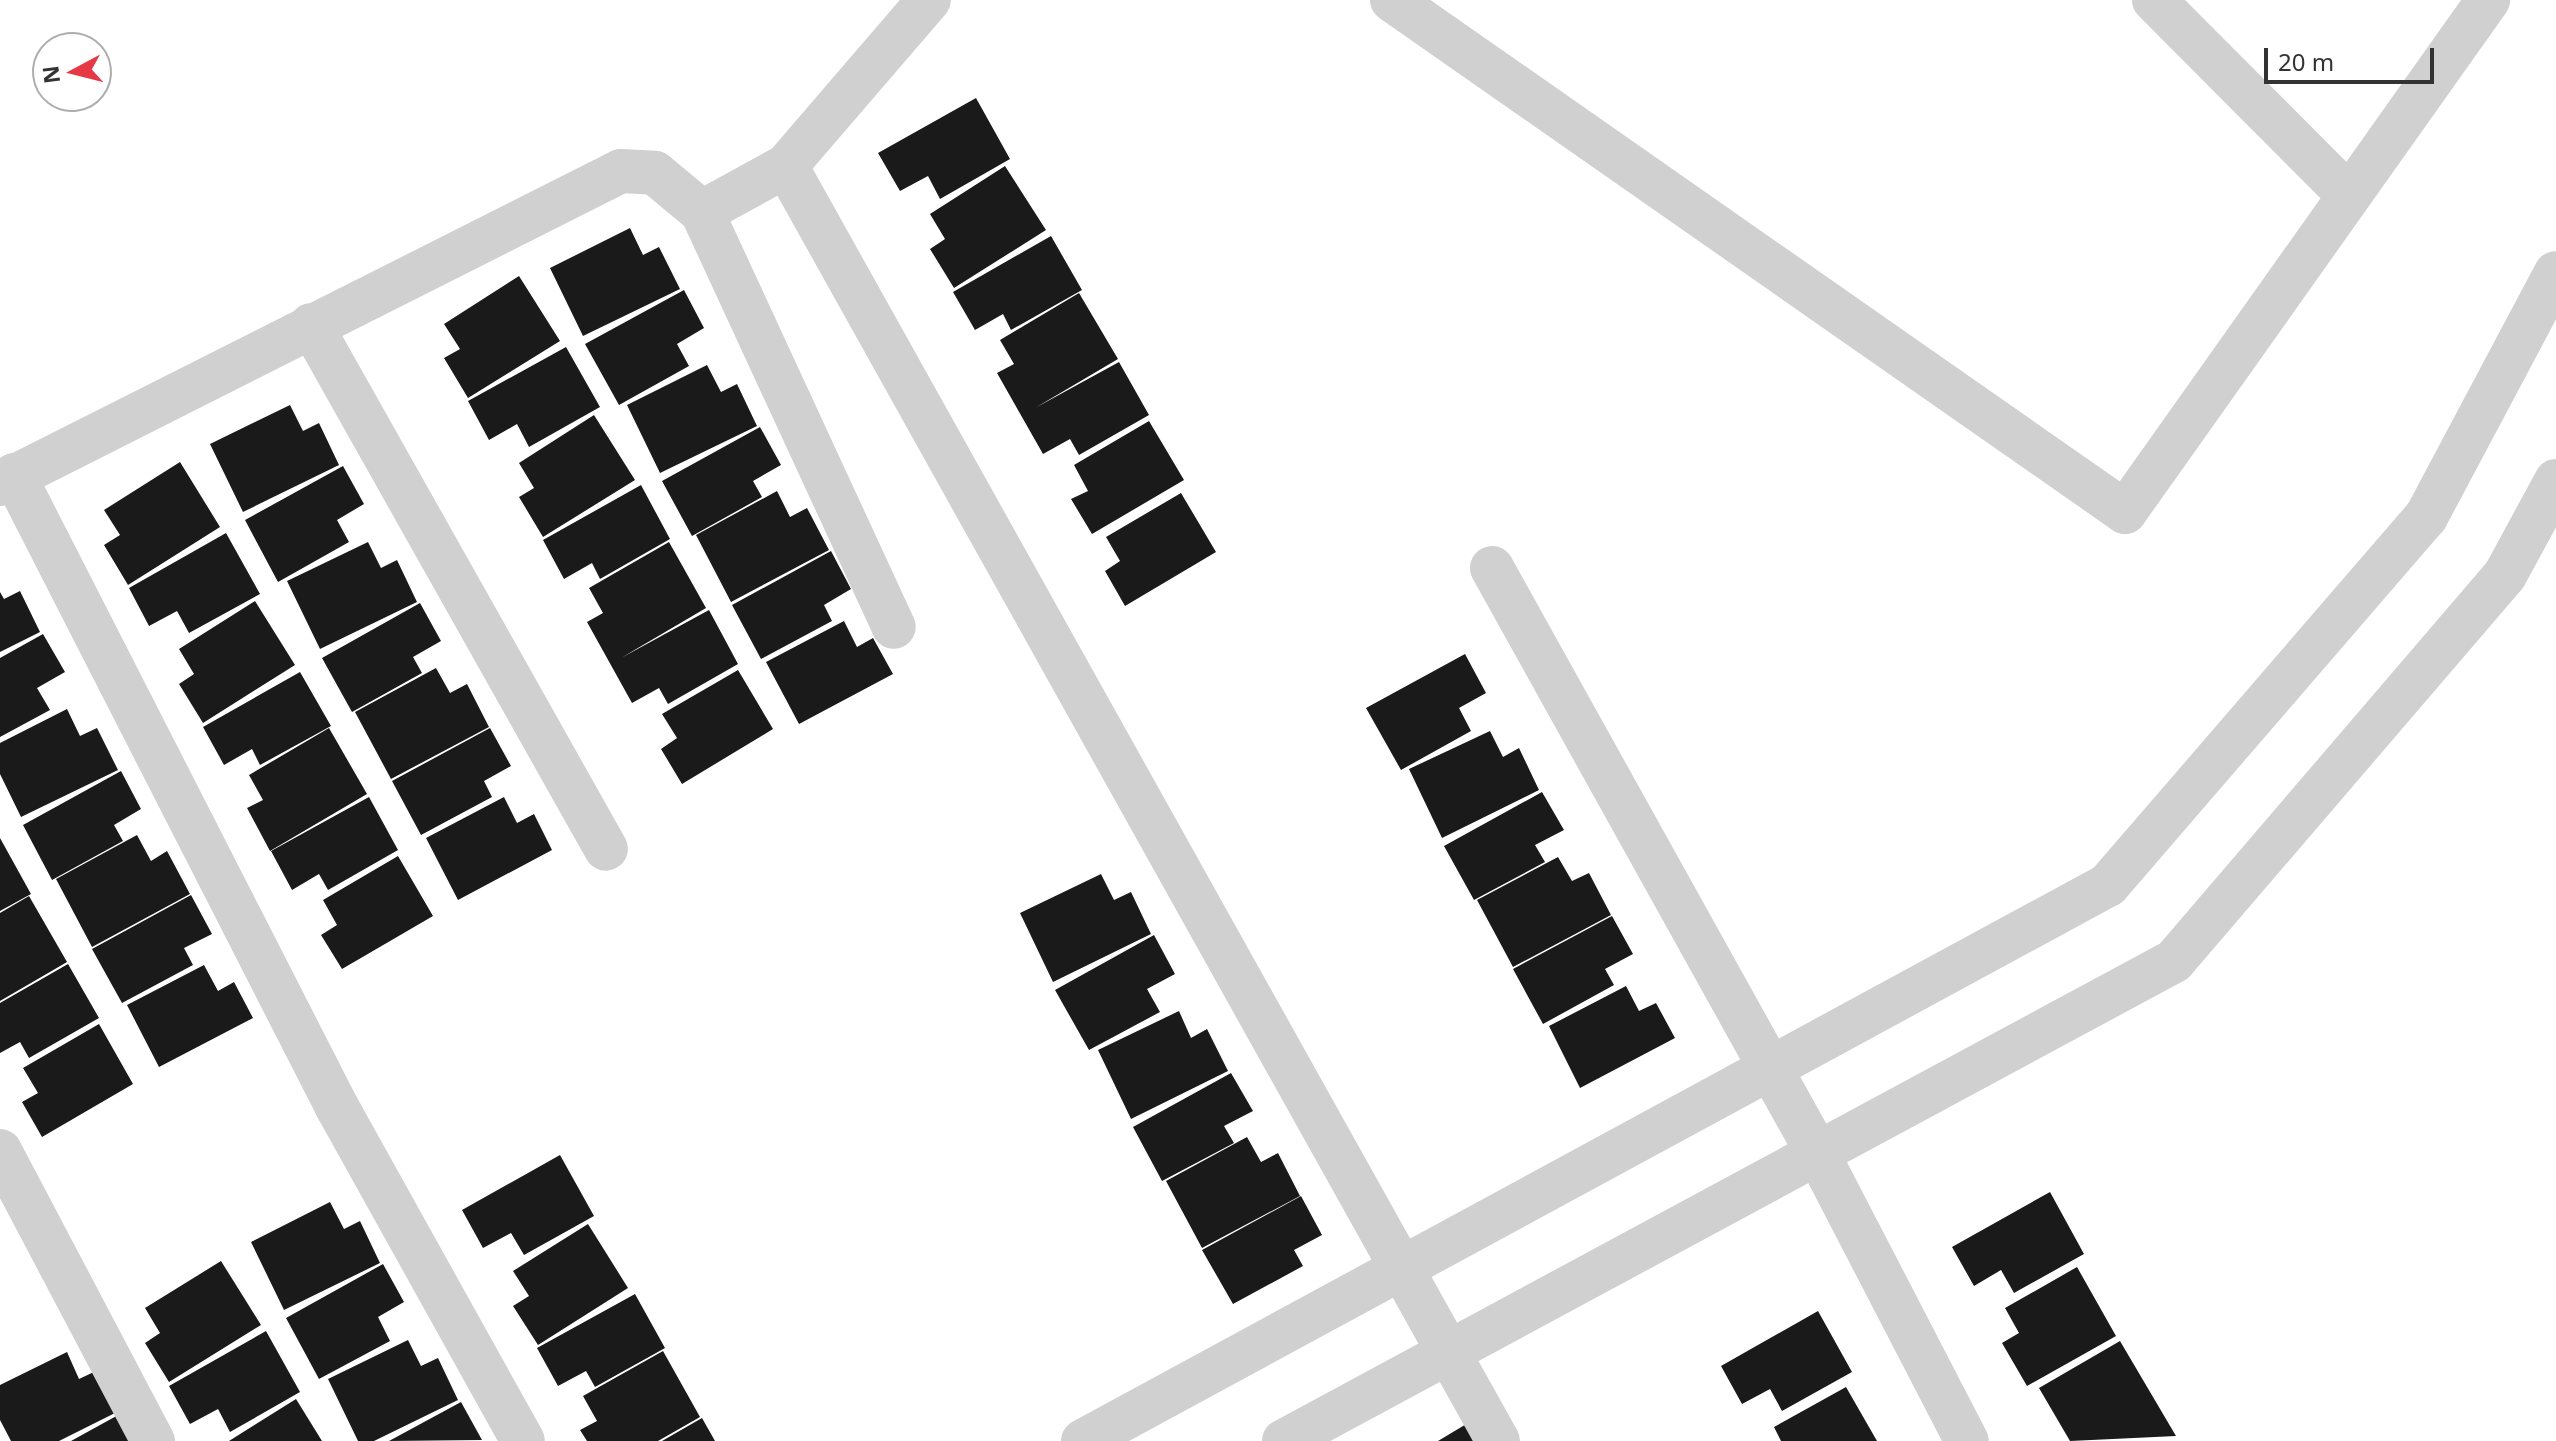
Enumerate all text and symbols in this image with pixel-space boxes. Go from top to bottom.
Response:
north arrow [32,32,112,112]
scale bar [2268,32,2438,82]
text: 20 m [2278,45,2334,78]
text: N [34,64,66,85]

